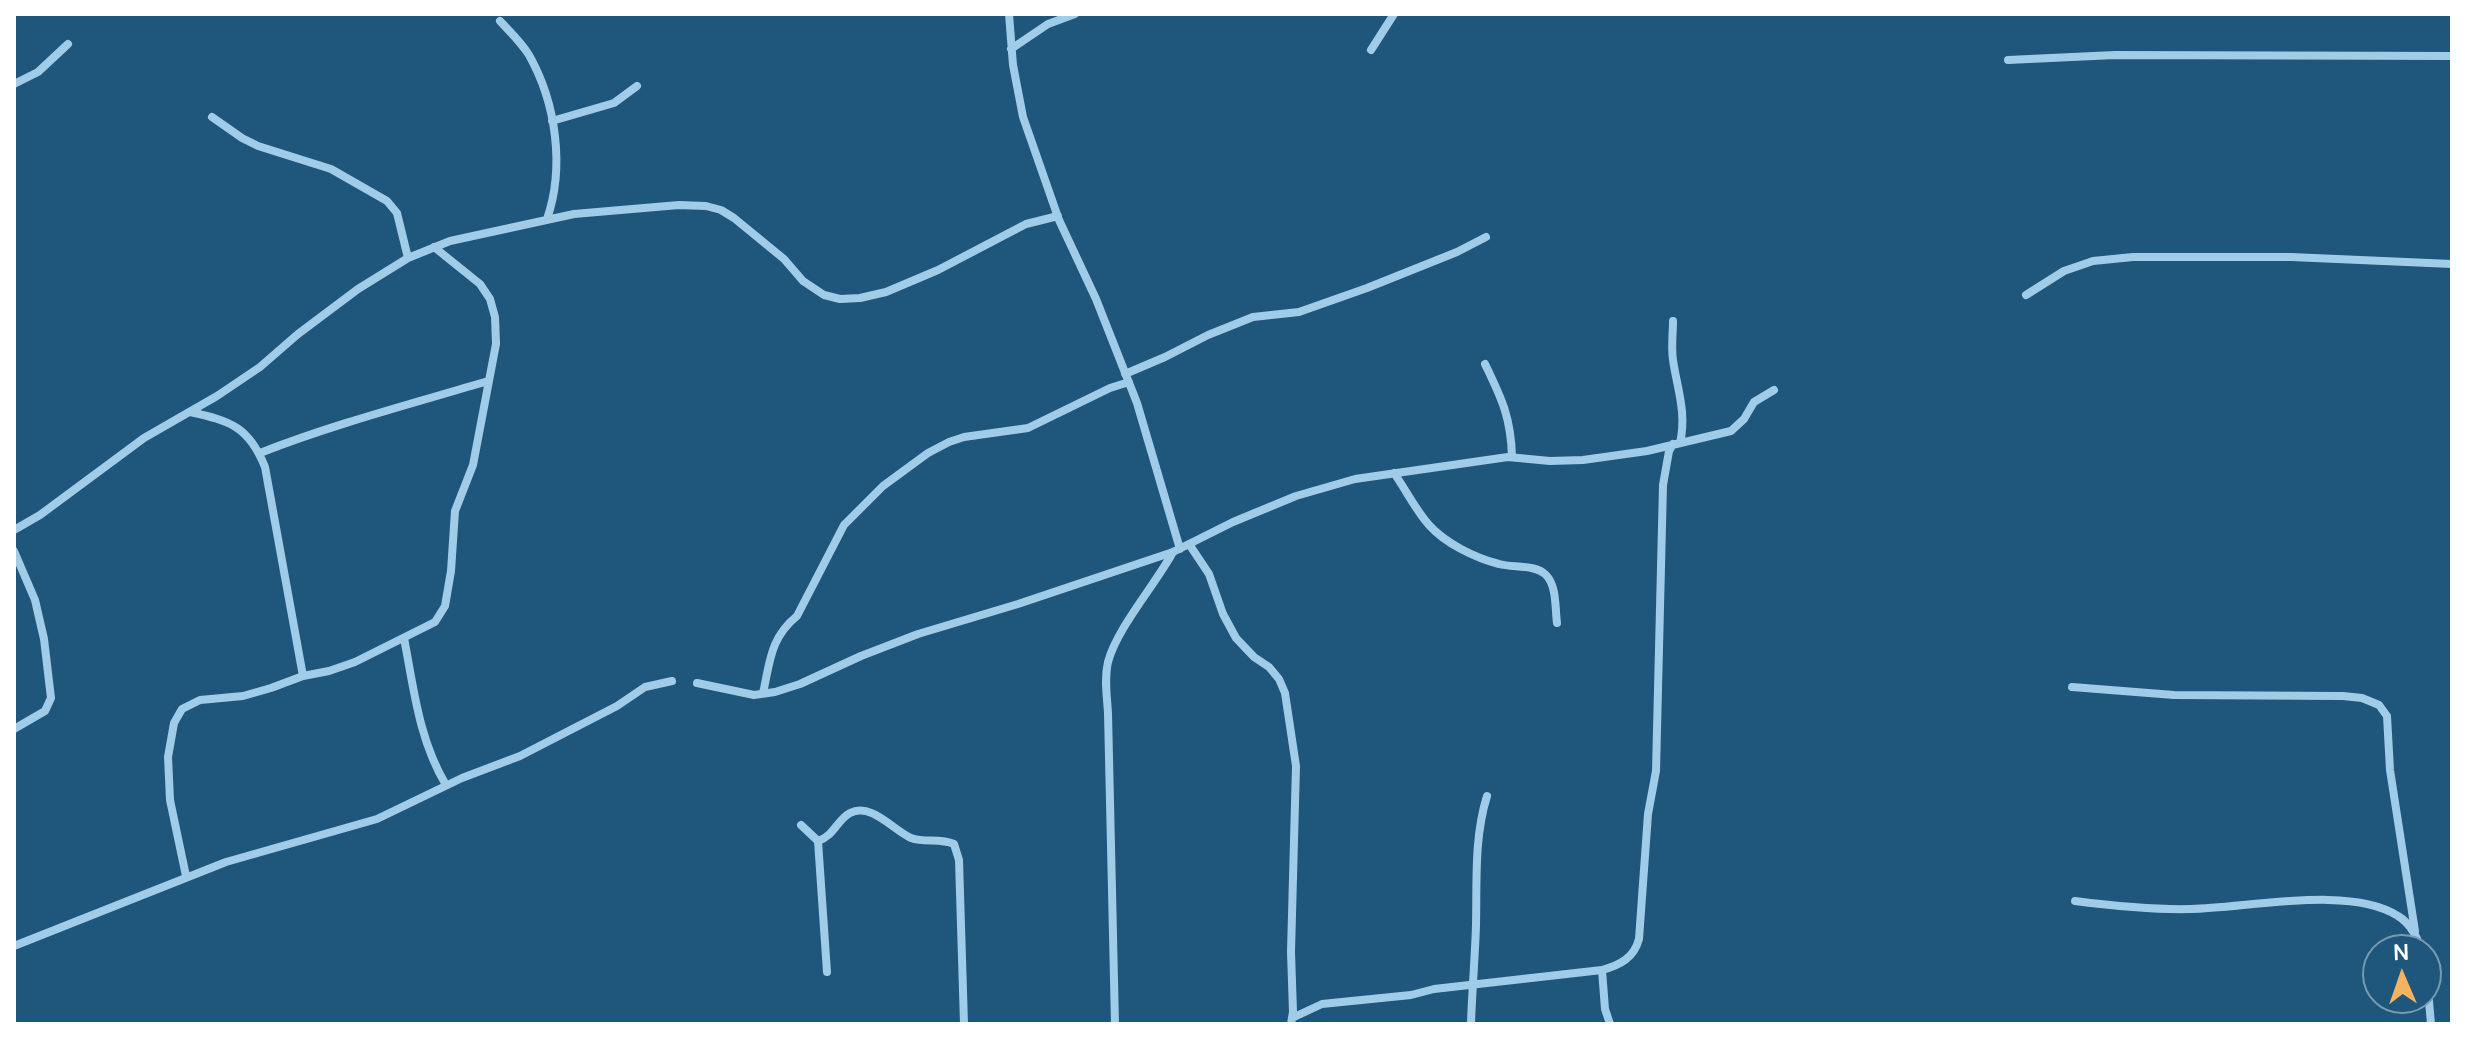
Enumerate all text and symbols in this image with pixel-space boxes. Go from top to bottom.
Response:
north arrow [2362,934,2442,1014]
text: N [2393,937,2410,967]

